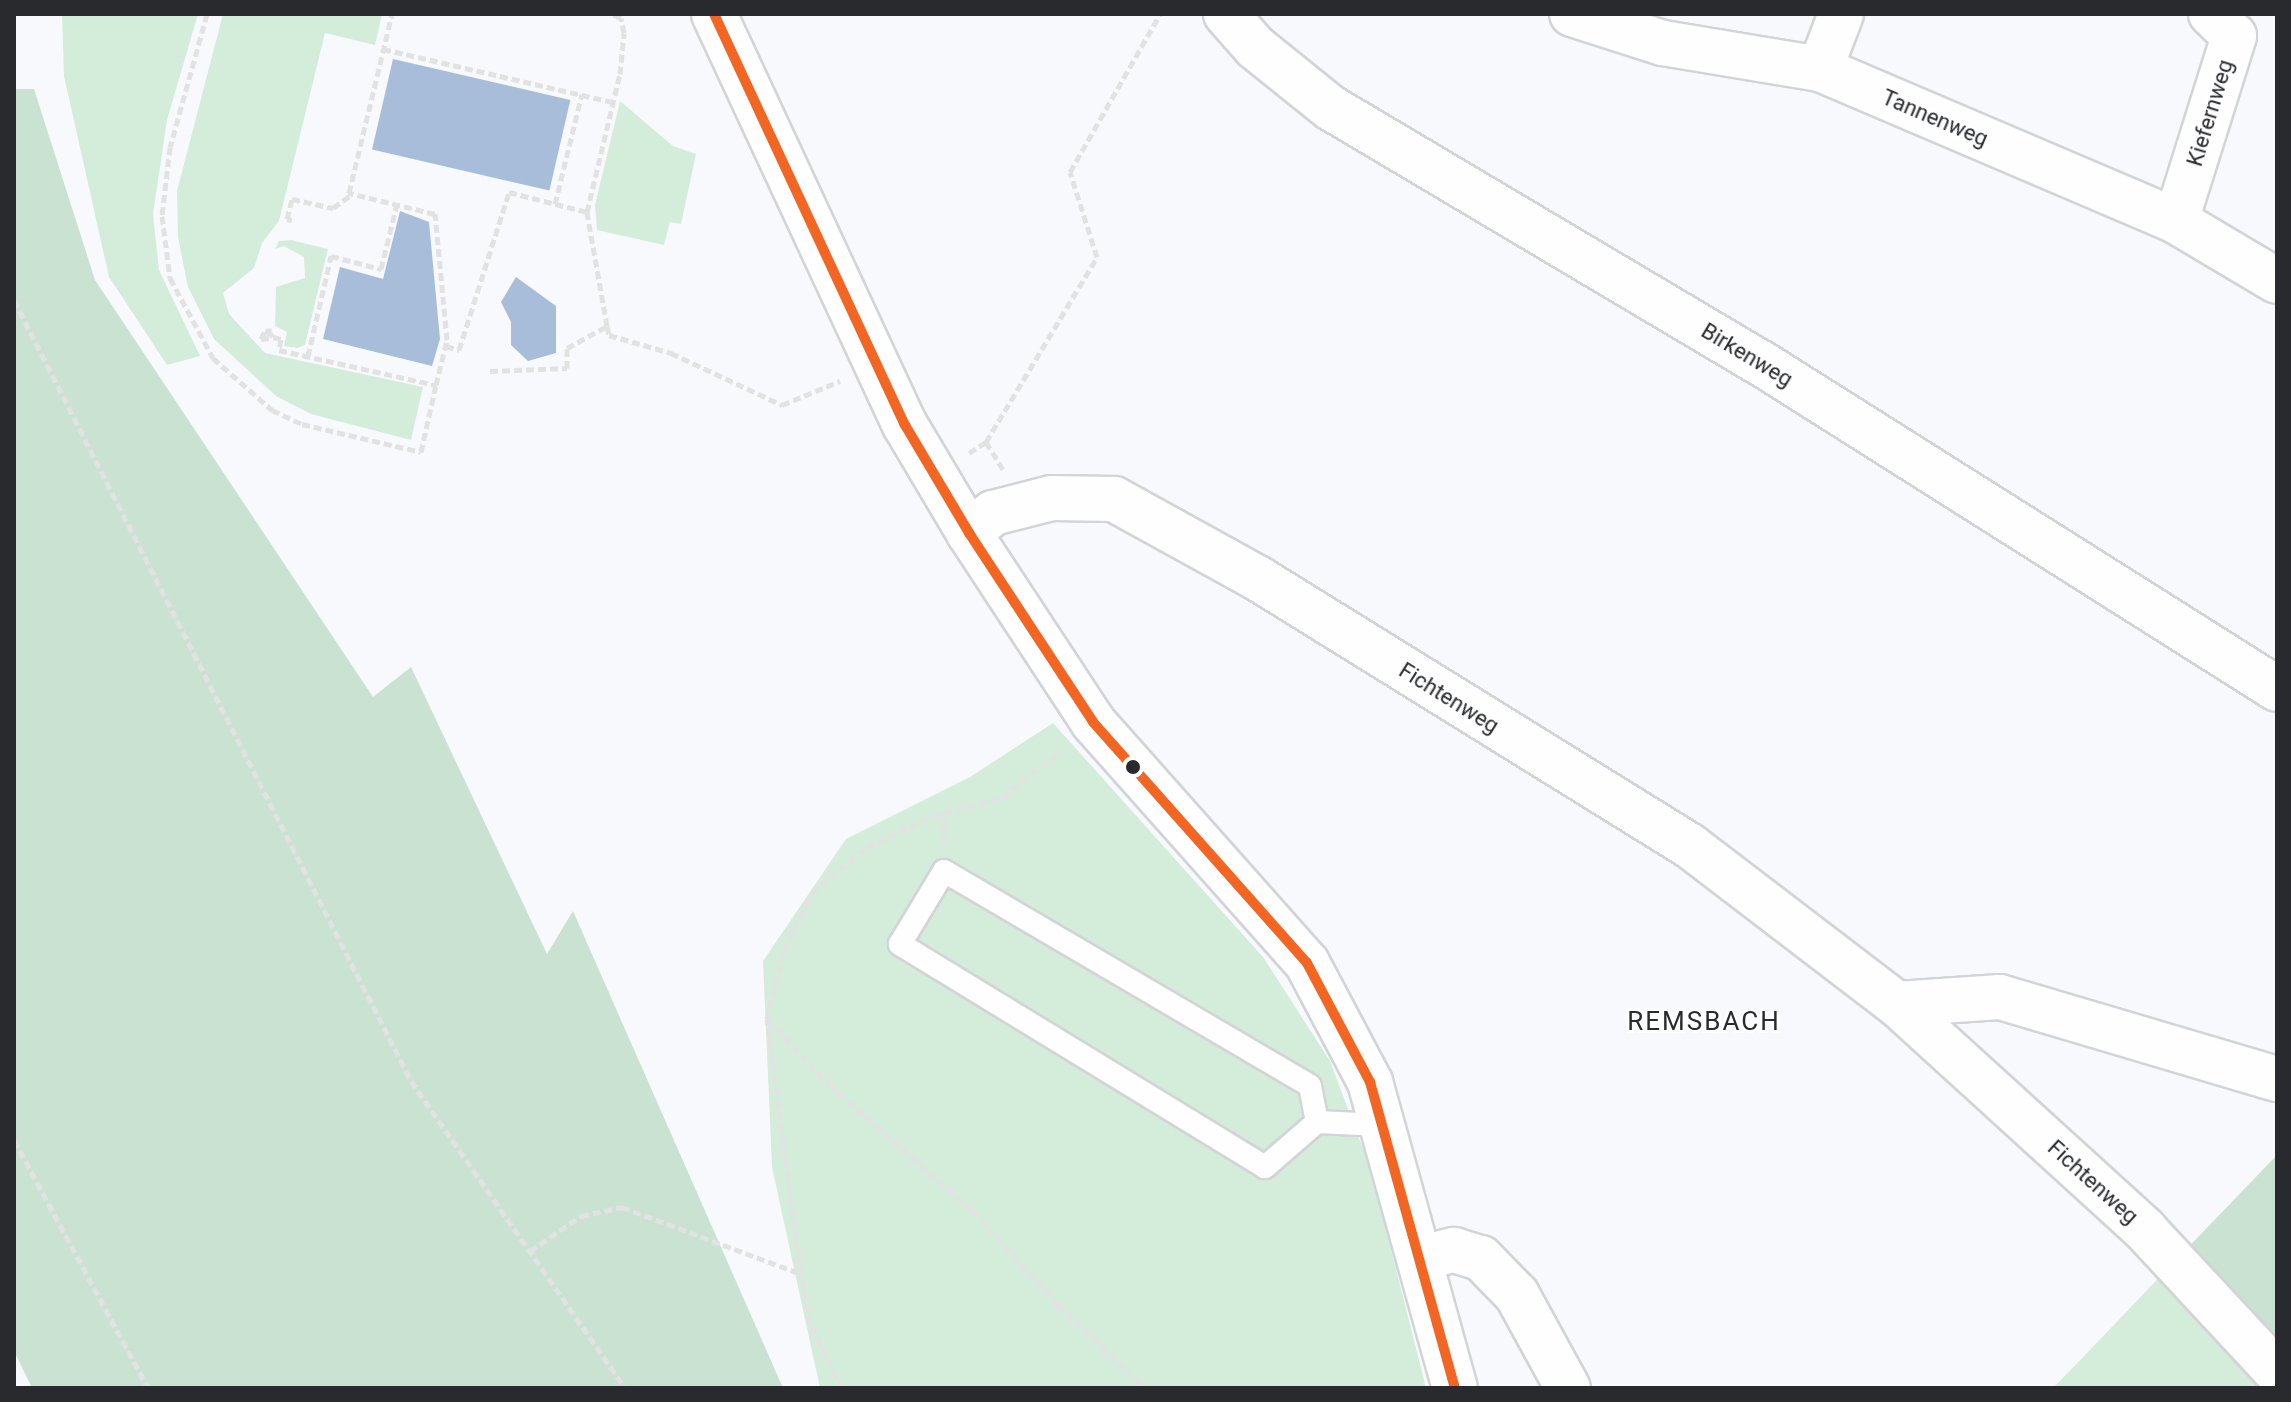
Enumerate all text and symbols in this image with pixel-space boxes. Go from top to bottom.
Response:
street label: Kiefernweg [2181,57,2239,169]
street label: Tannenweg [1878,84,1992,152]
street label: Birkenweg [1697,317,1797,393]
street label: Fichtenweg [1394,657,1504,739]
unlabelled marker [1125,759,1141,775]
district label: REMSBACH [1627,1006,1781,1038]
street label: Fichtenweg [2042,1134,2144,1230]

